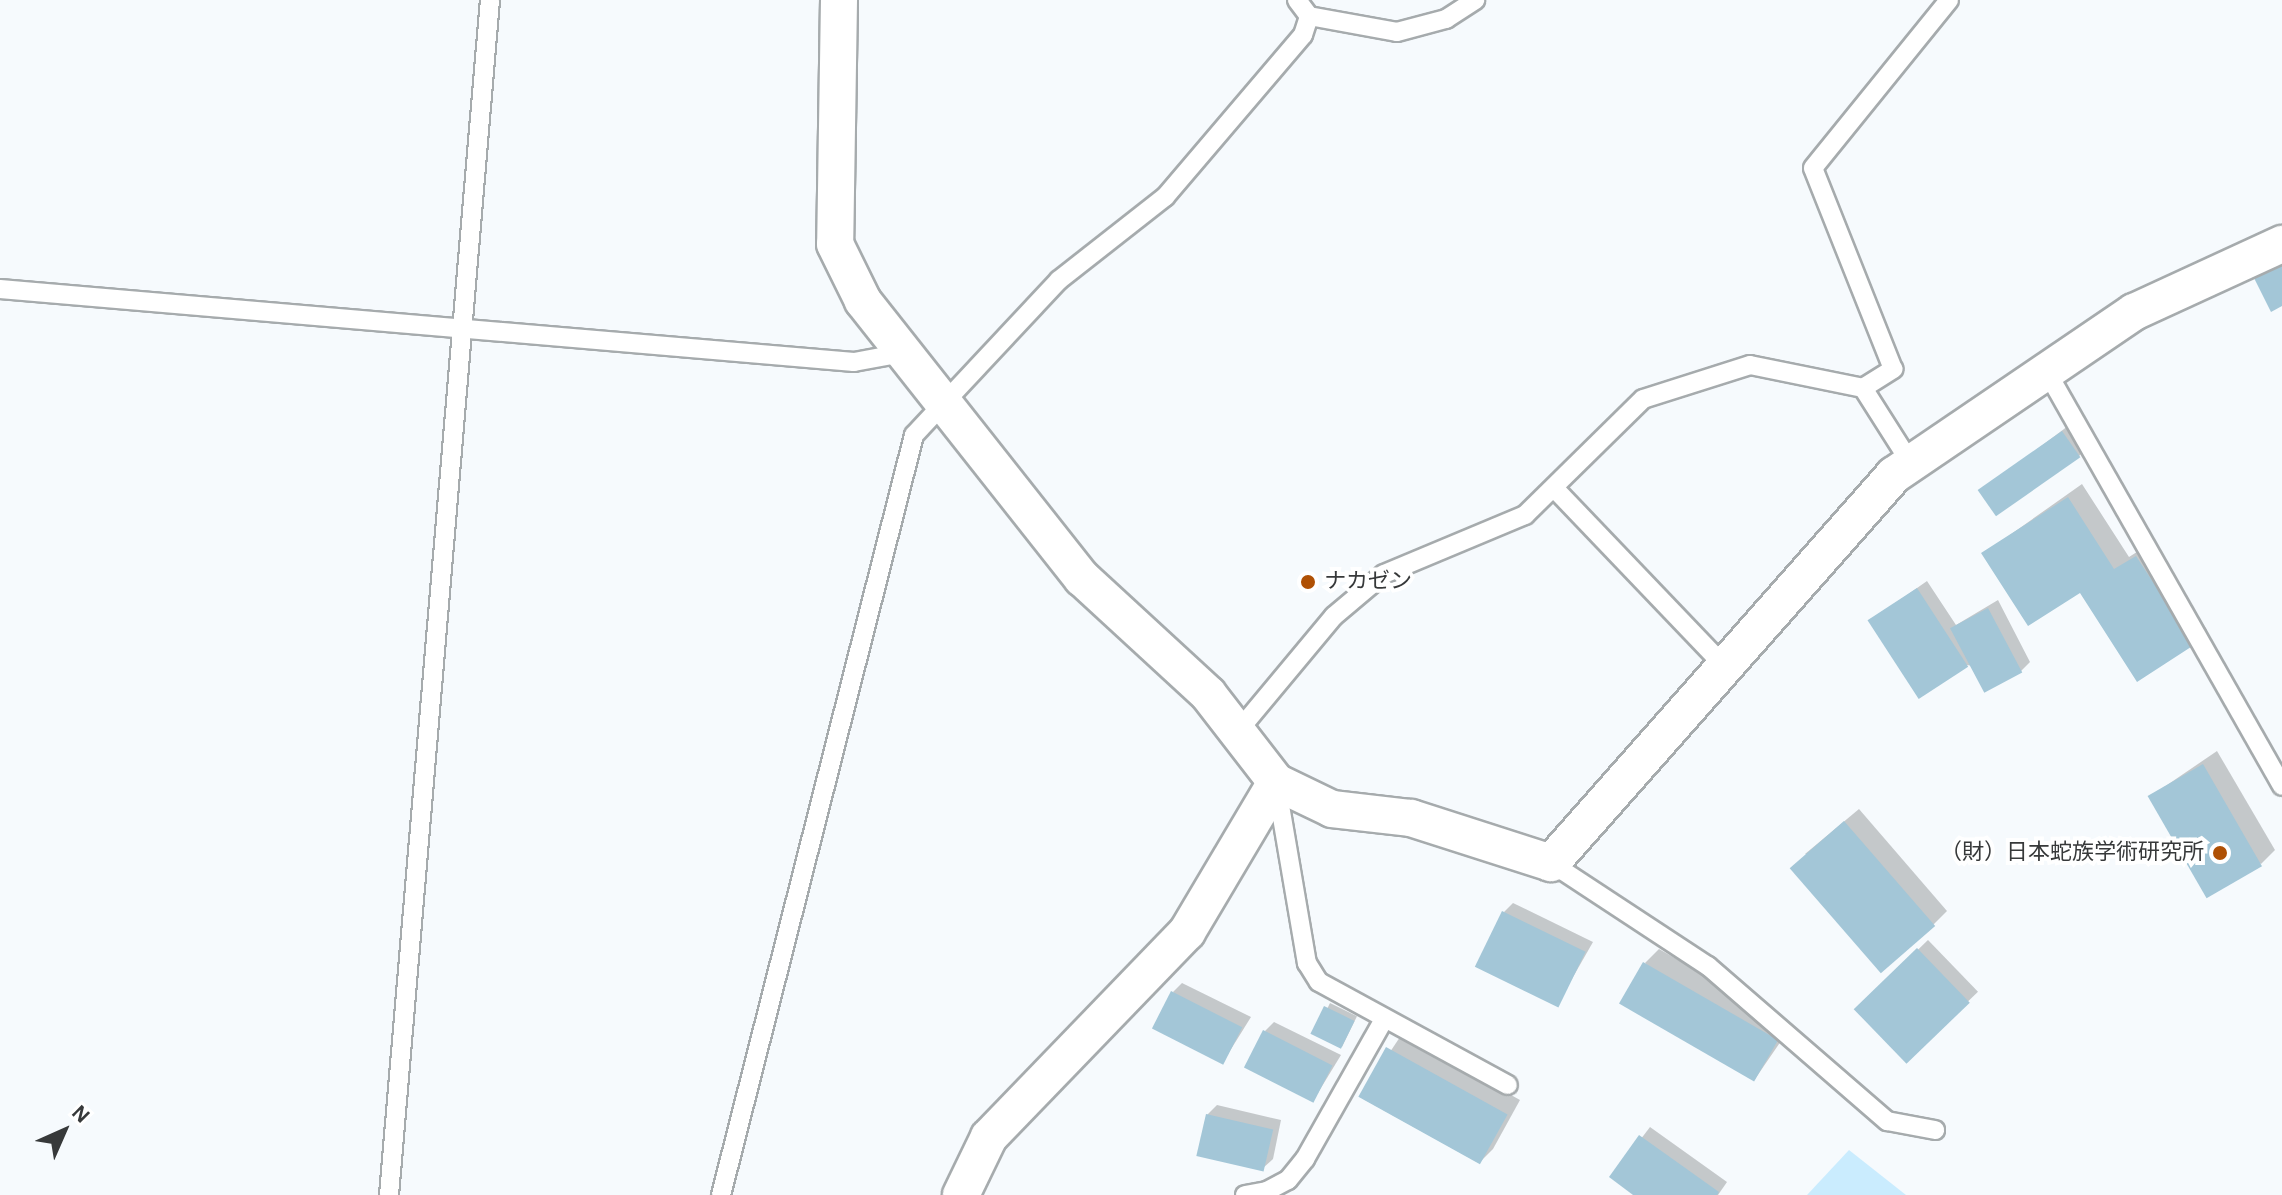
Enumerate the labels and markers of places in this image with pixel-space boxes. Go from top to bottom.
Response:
place label: ナカゼン [1324,569,1412,595]
marker: ナカゼン [1299,573,1317,591]
place label: （財）日本蛇族学術研究所 [1940,840,2204,866]
marker: （財）日本蛇族学術研究所 [2211,844,2229,862]

